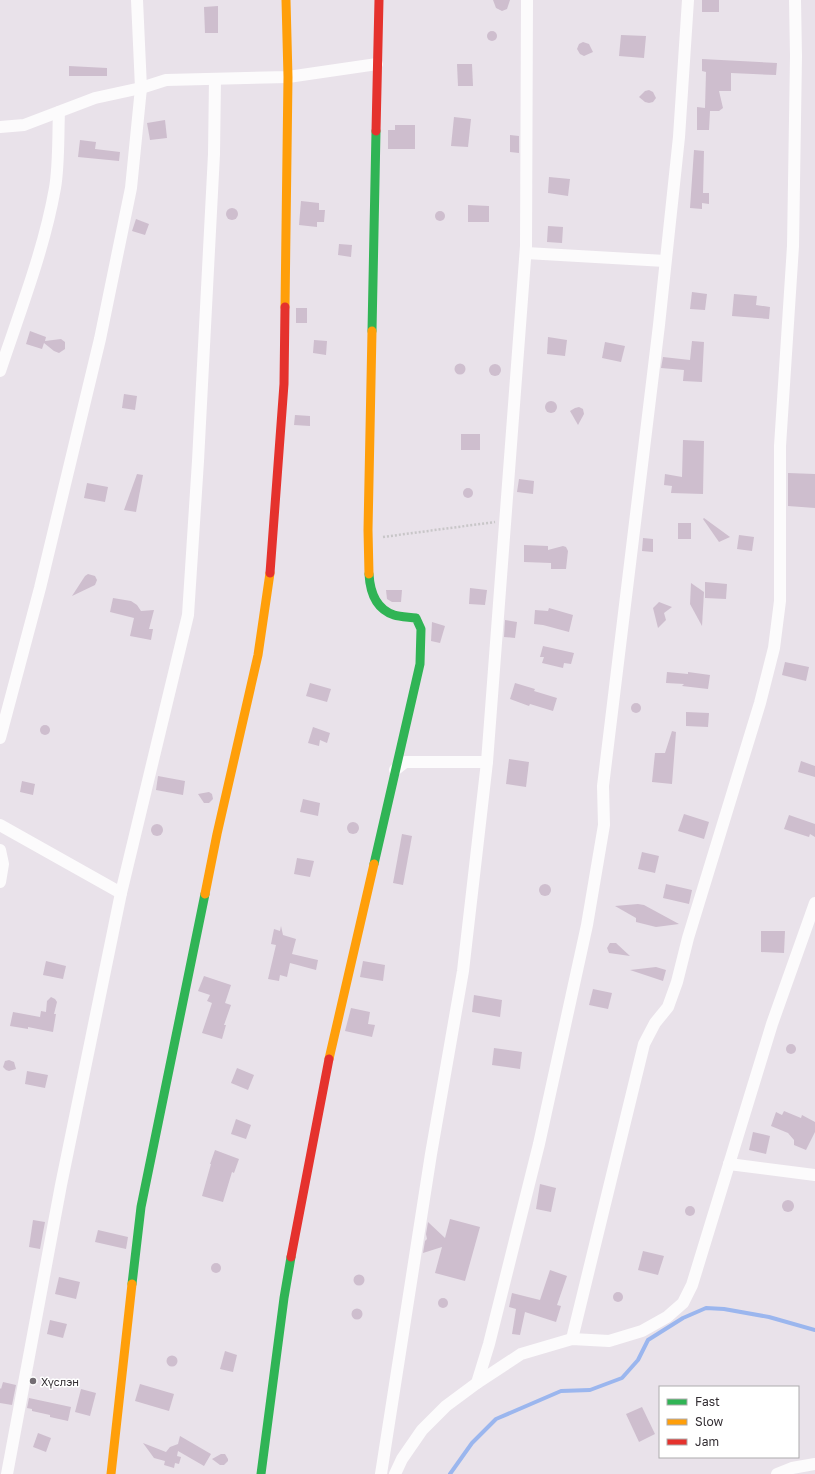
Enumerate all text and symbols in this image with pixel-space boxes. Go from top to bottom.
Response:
place label: Хүслэн [41,1375,79,1389]
marker: Хүслэн [28,1376,38,1386]
legend [659,1386,799,1458]
text: Fast [695,1394,720,1409]
text: Slow [695,1414,723,1429]
text: Jam [695,1434,719,1449]

